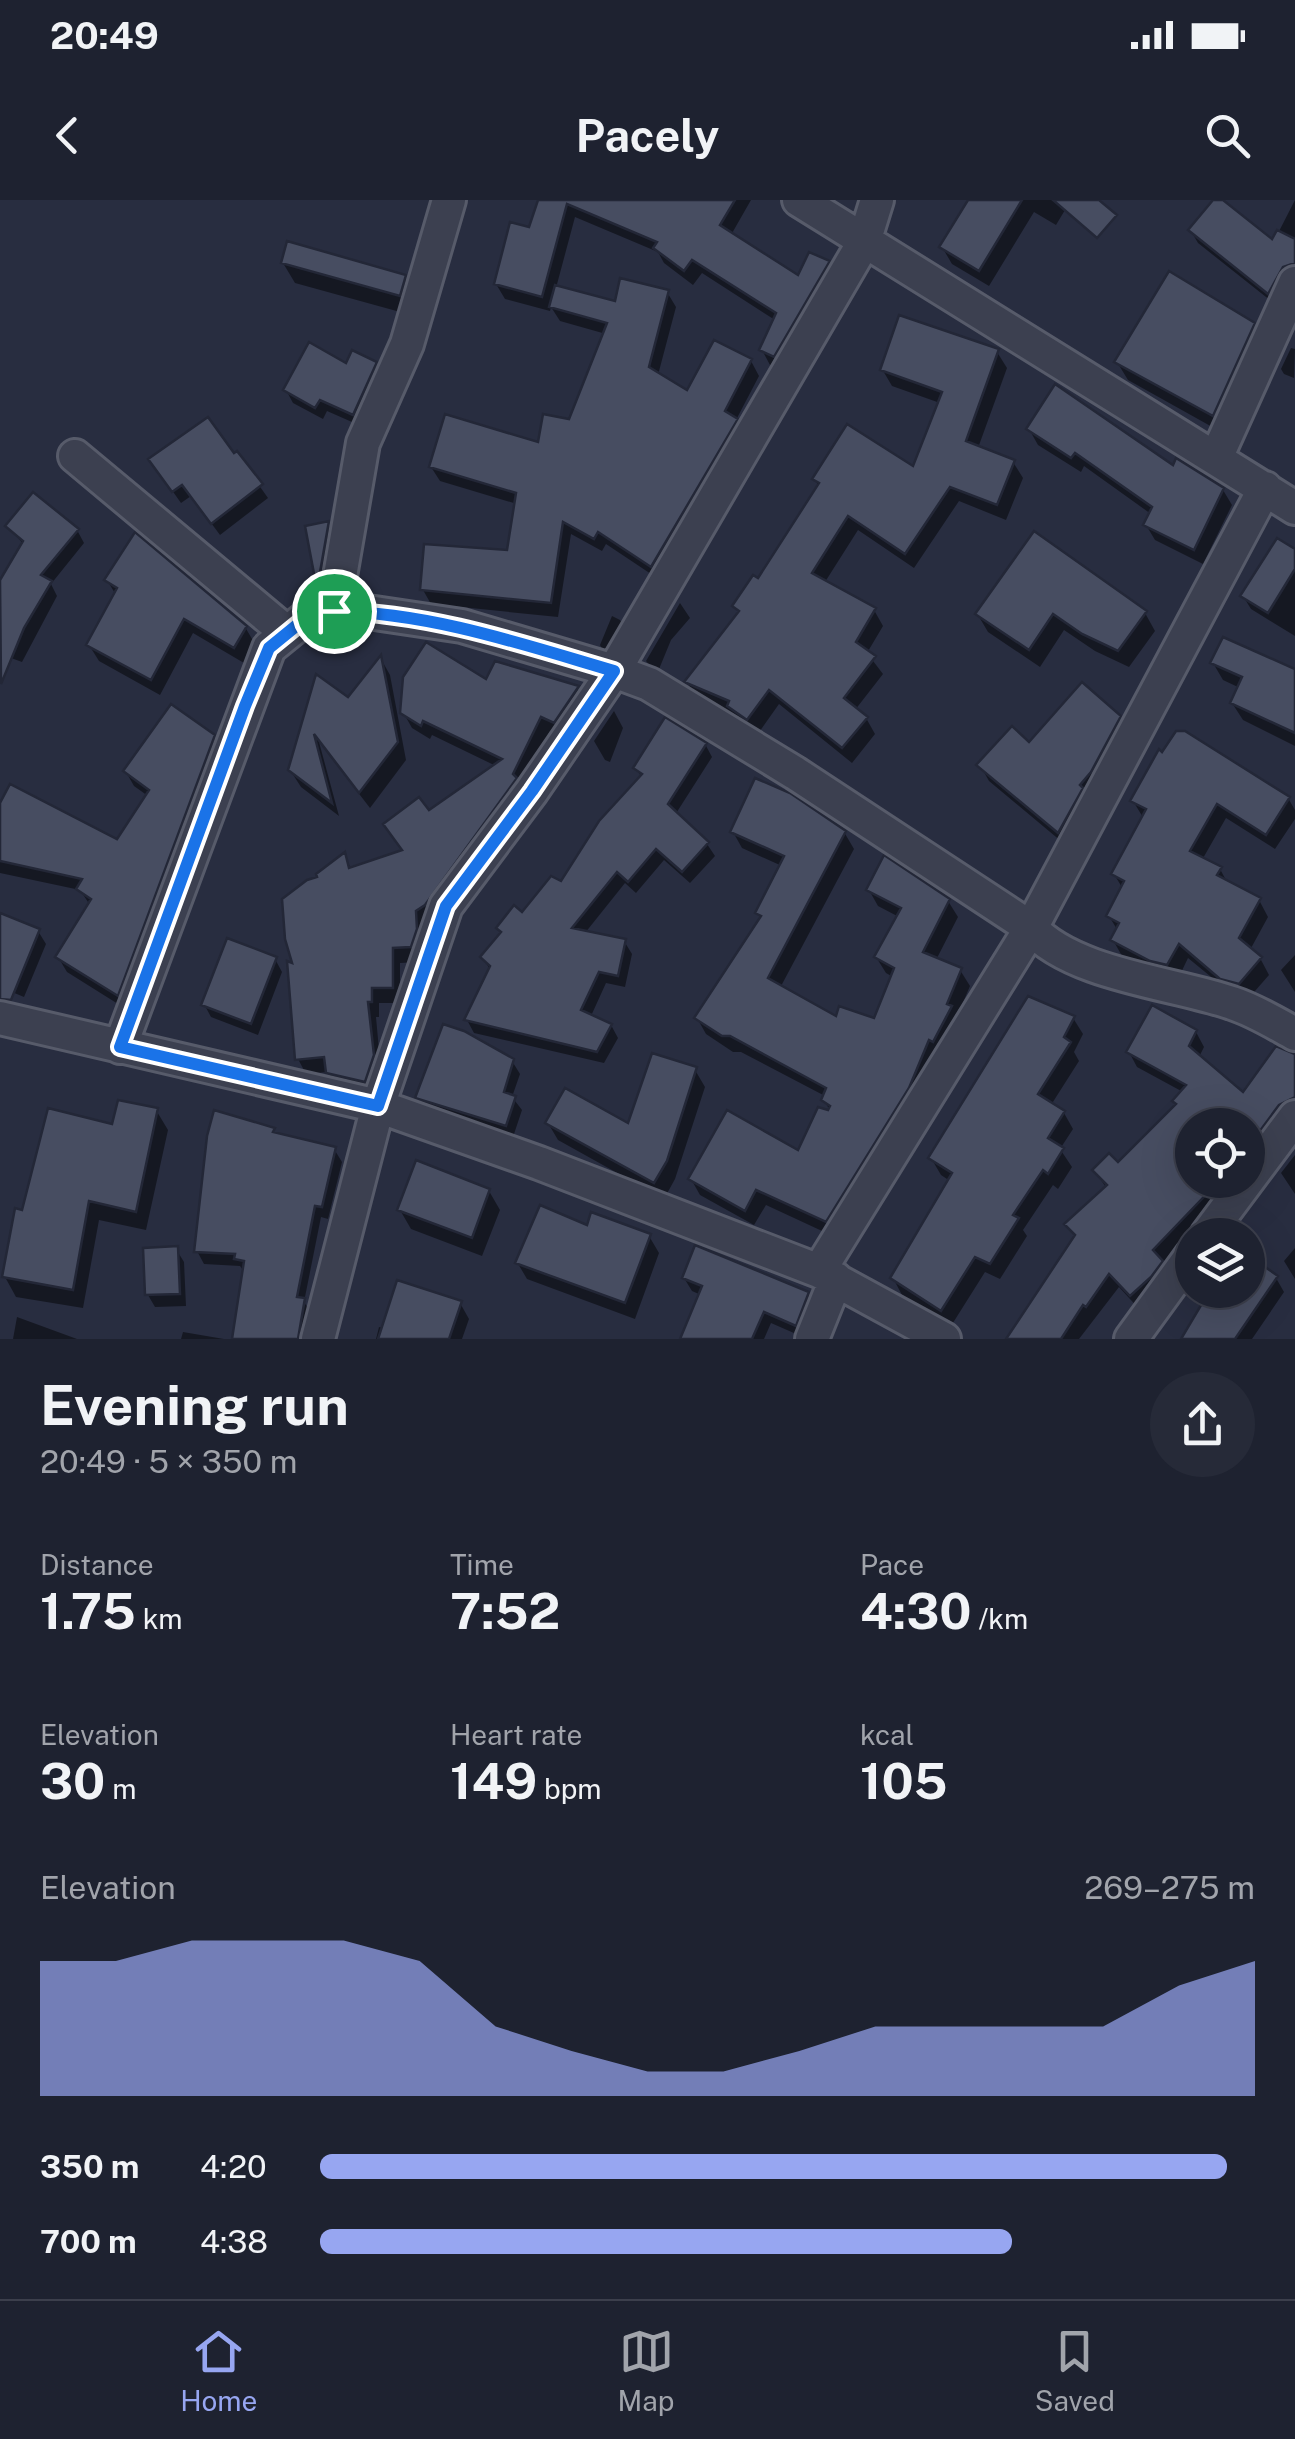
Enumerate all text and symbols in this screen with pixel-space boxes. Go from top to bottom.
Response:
text: 20:49 [50,13,159,58]
icon: back [40,108,95,163]
icon: search [1200,108,1255,163]
text: Pacely [576,109,719,162]
pin [292,569,377,654]
icon: arrive [307,584,362,639]
map controls [1175,1108,1265,1308]
button: locate [1175,1108,1265,1198]
button: layers [1175,1218,1265,1308]
button: share [1150,1372,1255,1477]
text: Evening run [40,1373,349,1437]
text: 20:49 · 5 × 350 m [40,1443,297,1480]
text: Distance [40,1548,154,1581]
text: Time [450,1548,514,1581]
text: Pace [860,1548,924,1581]
text: 1.75 [40,1581,136,1640]
text: 7:52 [450,1581,560,1640]
text: 4:30 [860,1581,972,1640]
text: km [136,1602,183,1635]
text: /km [972,1602,1028,1635]
text: Elevation [40,1718,159,1751]
text: Heart rate [450,1718,582,1751]
text: kcal [860,1718,914,1751]
text: 30 [40,1751,105,1810]
text: 149 [450,1751,537,1810]
text: 105 [860,1751,947,1810]
text: m [105,1772,136,1805]
text: bpm [537,1772,602,1805]
text: Elevation [40,1869,176,1906]
text: 269–275 m [1084,1869,1255,1906]
text: 350 m [40,2148,139,2185]
text: 4:20 [200,2148,267,2185]
text: 700 m [40,2223,137,2260]
text: 4:38 [200,2223,268,2260]
tab: Home [180,2324,257,2417]
tab: Map [618,2324,674,2417]
tab: Saved [1035,2324,1115,2417]

